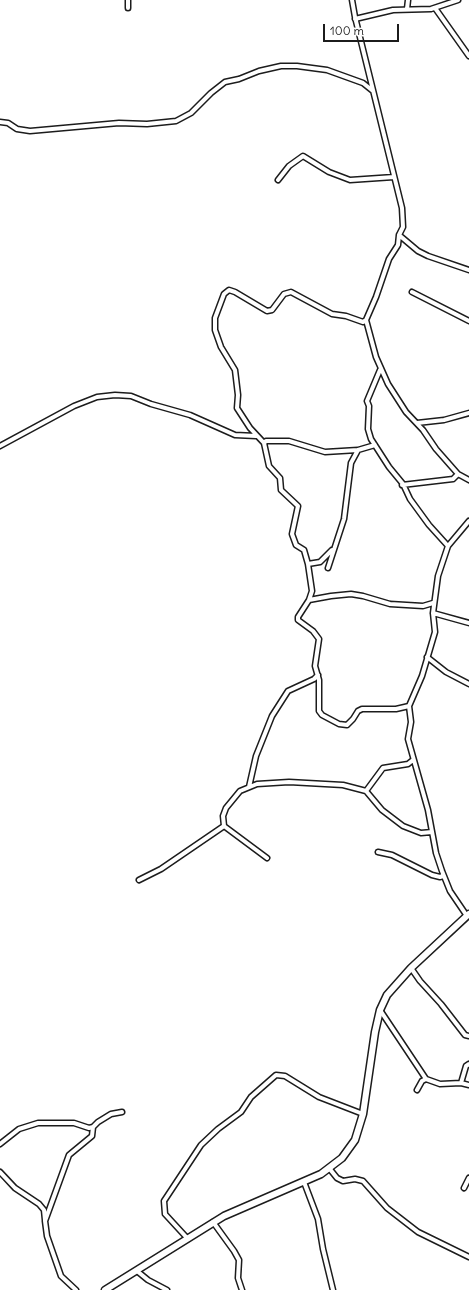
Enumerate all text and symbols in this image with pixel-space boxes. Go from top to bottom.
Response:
scale bar [325,16,401,42]
text: 100 m [330,23,364,38]

